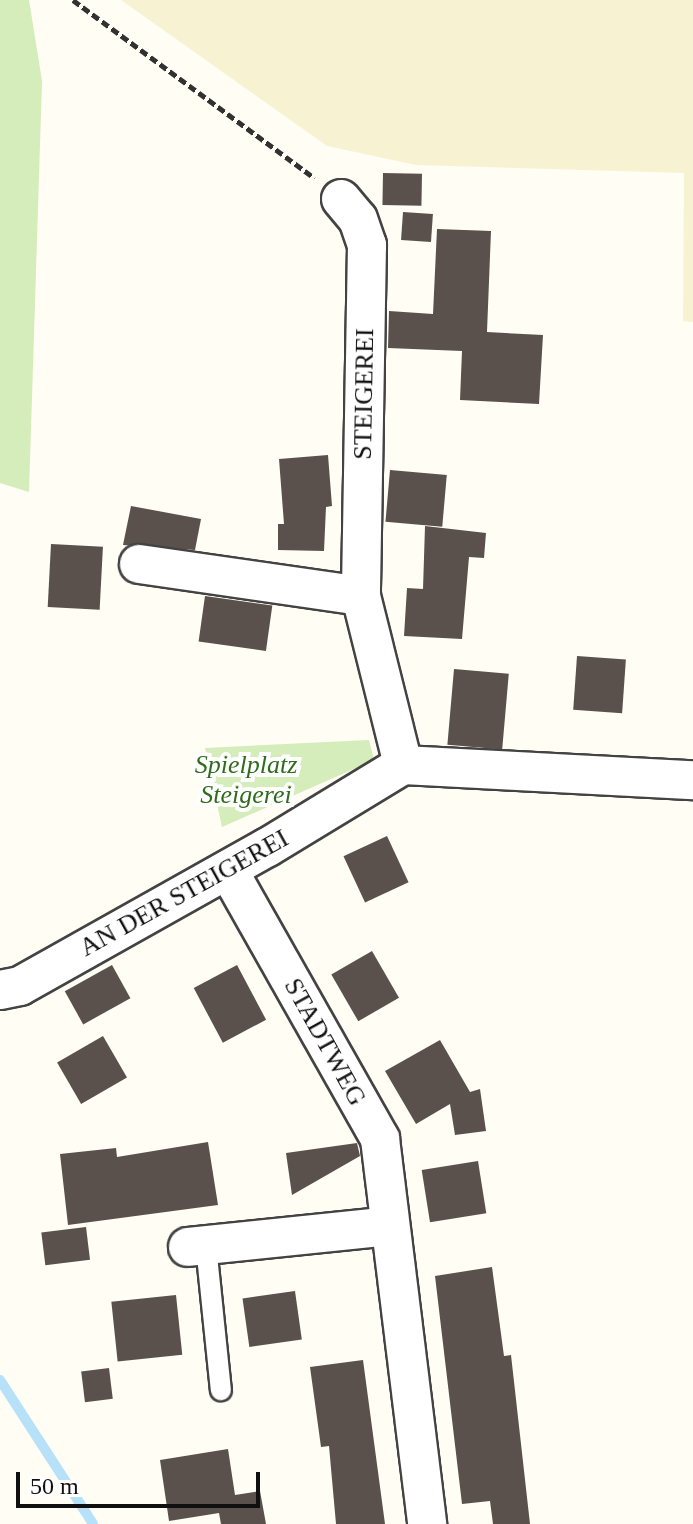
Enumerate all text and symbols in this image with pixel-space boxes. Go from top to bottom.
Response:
street label: STEIGEREI [347,328,381,460]
park label: Spielplatz Steigerei [195,749,297,810]
street label: AN DER STEIGEREI [74,823,294,963]
street label: STADTWEG [277,973,373,1111]
scale bar [20,1456,264,1506]
text: 50 m [30,1473,79,1499]

